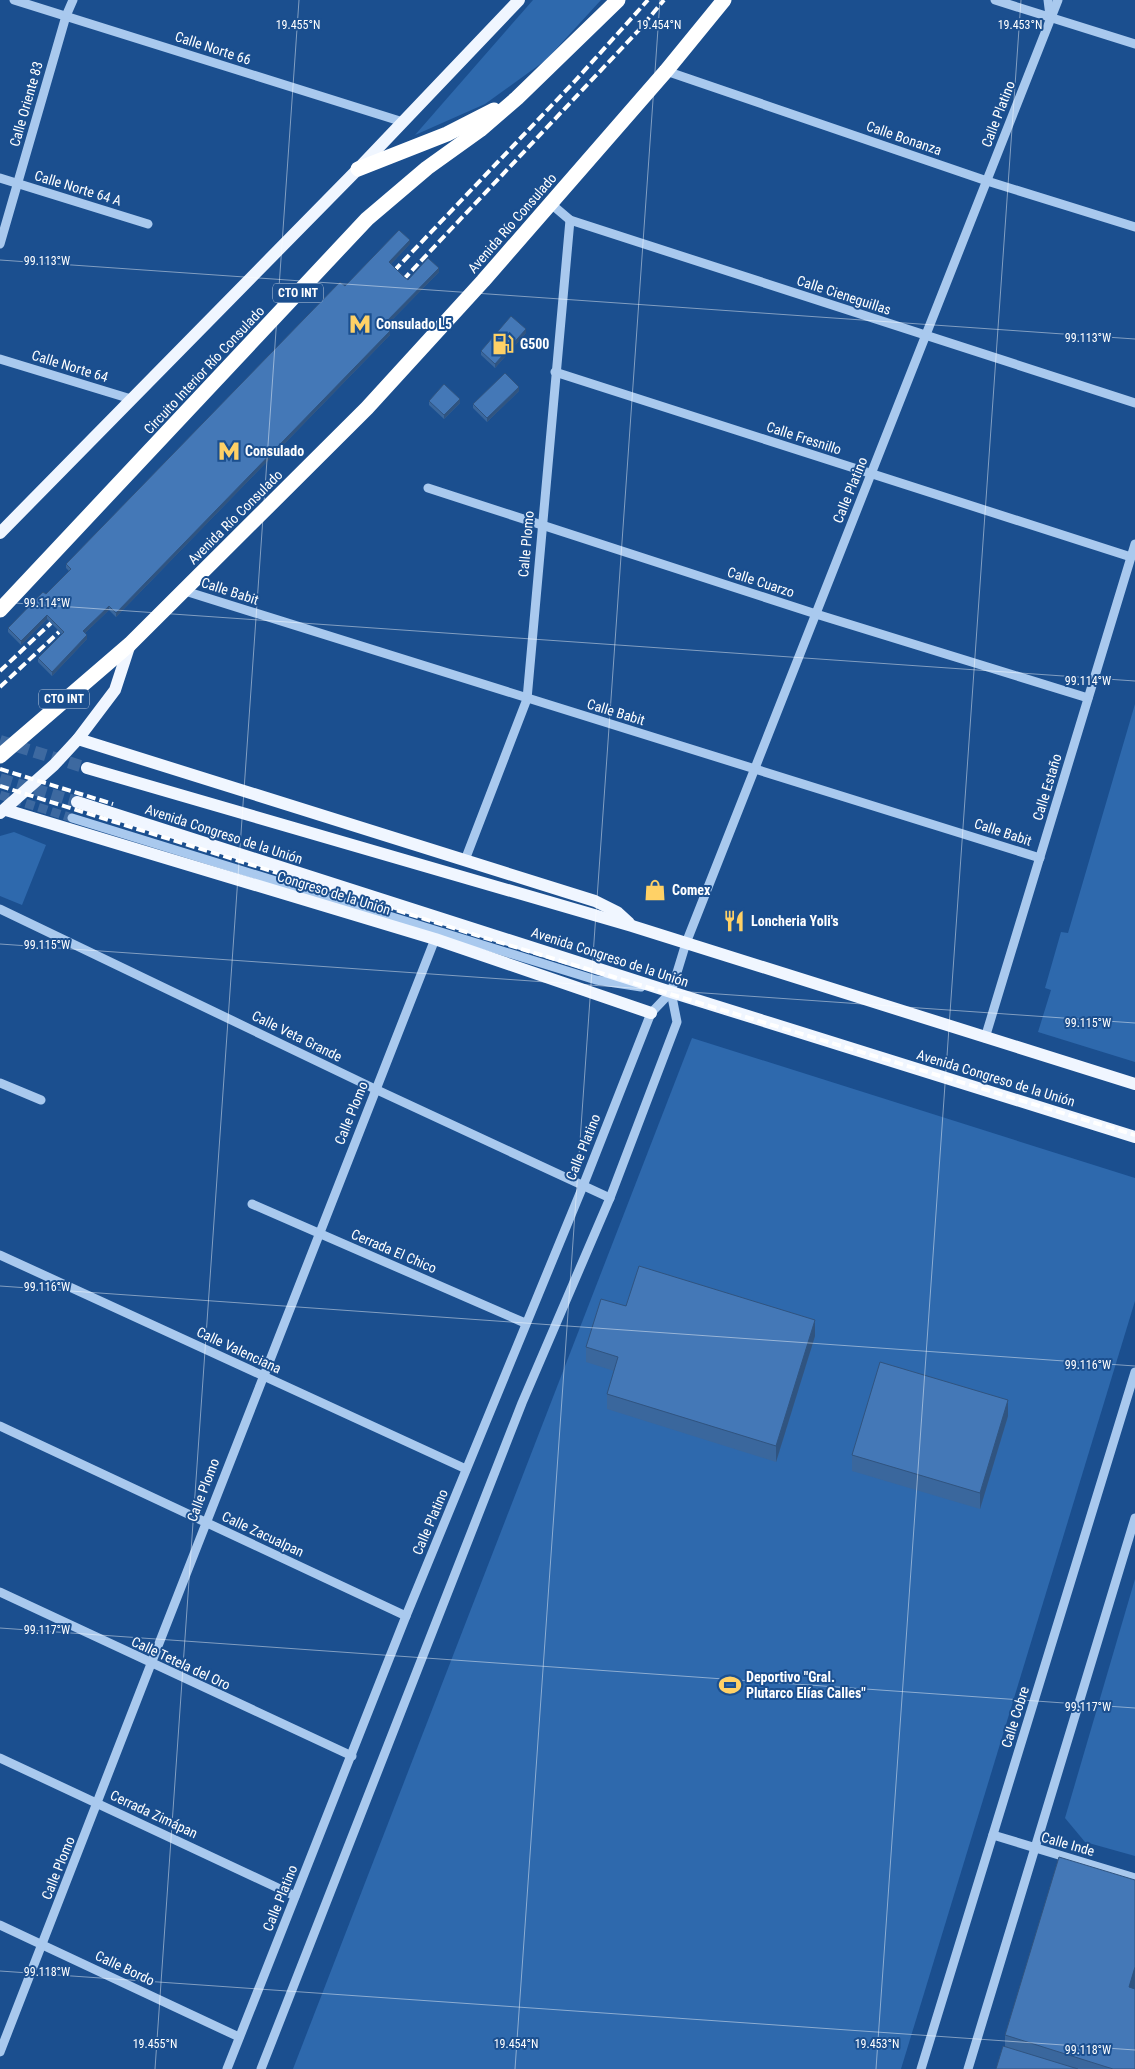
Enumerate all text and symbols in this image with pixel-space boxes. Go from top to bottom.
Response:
text: 19.455°N [276,18,320,32]
text: 19.454°N [637,18,681,32]
text: 19.453°N [998,18,1042,32]
street label: Calle Norte 66 [173,28,253,68]
street label: Calle Oriente 83 [6,60,46,148]
street label: Calle Platino [978,79,1018,149]
street label: Calle Bonanza [864,118,944,158]
street label: Calle Norte 64 A [33,167,123,209]
street label: Avenida Río Consulado [464,170,560,276]
text: 99.113°W [24,254,70,268]
street label: Calle Cieneguillas [795,272,893,318]
road number: CTO INT [273,284,323,302]
street label: Circuito Interior Río Consulado [141,303,267,437]
metro station icon: Consulado L5 [347,311,373,337]
place label: Consulado L5 [376,316,452,332]
fuel station icon: G500 [490,331,516,357]
text: 99.113°W [1065,331,1111,345]
place label: G500 [520,336,549,352]
street label: Calle Norte 64 [30,347,110,385]
street label: Calle Fresnillo [764,418,844,458]
metro station icon: Consulado [216,438,242,464]
place label: Consulado [245,443,304,459]
street label: Calle Platino [830,455,870,525]
street label: Avenida Río Consulado [185,467,285,567]
street label: Calle Plomo [515,510,537,578]
street label: Calle Cuarzo [725,564,797,600]
street label: Calle Babit [199,574,261,608]
text: 99.114°W [24,596,70,610]
text: 99.114°W [1065,674,1111,688]
road number: CTO INT [39,690,89,709]
street label: Calle Babit [585,696,647,728]
street label: Calle Estaño [1029,752,1065,822]
street label: Avenida Congreso de la Unión [143,801,305,867]
street label: Calle Babit [972,815,1034,849]
street label: Congreso de la Unión [275,868,393,918]
shop icon: Comex [642,877,668,903]
place label: Comex [672,882,711,898]
restaurant icon: Loncheria Yoli's [721,908,747,934]
place label: Loncheria Yoli's [751,913,839,929]
street label: Avenida Congreso de la Unión [529,924,691,990]
text: 99.115°W [24,938,70,952]
street label: Calle Veta Grande [249,1007,345,1065]
text: 99.115°W [1065,1016,1111,1030]
street label: Avenida Congreso de la Unión [915,1046,1077,1110]
street label: Calle Plomo [331,1079,371,1147]
street label: Calle Platino [563,1112,603,1182]
street label: Cerrada El Chico [349,1226,439,1276]
text: 99.116°W [24,1280,70,1294]
street label: Calle Valenciana [194,1323,284,1377]
text: 99.116°W [1065,1358,1111,1372]
street label: Calle Plomo [184,1456,222,1524]
street label: Calle Platino [409,1487,451,1557]
street label: Calle Zacualpan [220,1508,306,1560]
text: 99.117°W [24,1623,70,1637]
street label: Calle Tetela del Oro [129,1633,233,1693]
place label: Deportivo "Gral. Plutarco Elías Calles" [746,1669,866,1701]
sports icon: Deportivo "Gral. Plutarco Elías Calles" [717,1672,743,1698]
street label: Calle Cobre [998,1684,1032,1750]
text: 99.117°W [1065,1700,1111,1714]
street label: Cerrada Zimápan [108,1787,200,1841]
street label: Calle Inde [1040,1829,1097,1859]
street label: Calle Plomo [38,1834,78,1902]
street label: Calle Platino [260,1863,300,1933]
street label: Calle Bordo [93,1947,157,1989]
text: 99.118°W [24,1965,70,1979]
text: 19.455°N [133,2037,177,2051]
text: 19.454°N [494,2037,538,2051]
text: 19.453°N [855,2037,899,2051]
text: 99.118°W [1065,2043,1111,2057]

